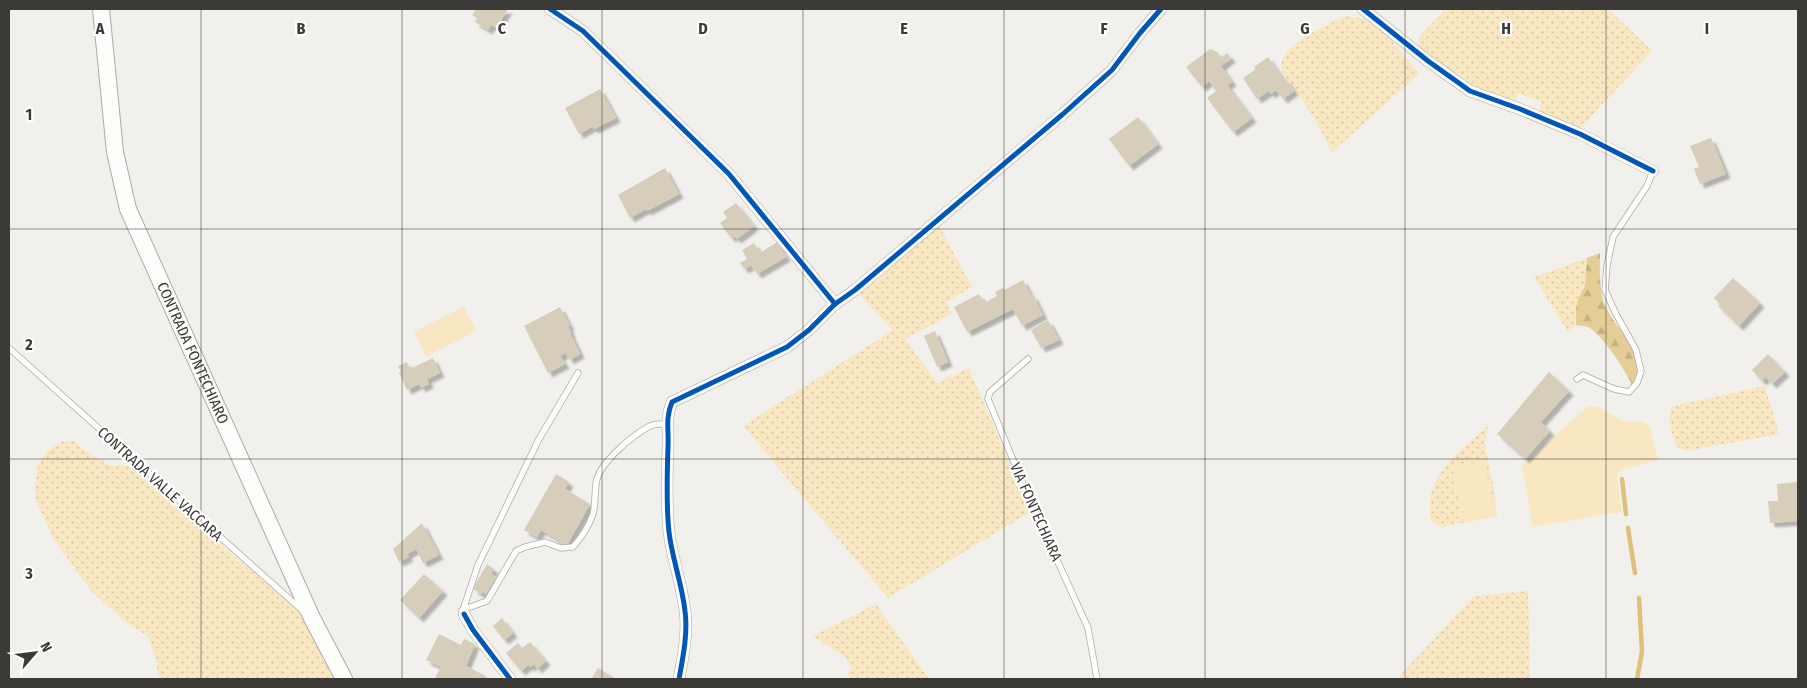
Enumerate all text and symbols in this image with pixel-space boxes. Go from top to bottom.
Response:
text: A [95,19,105,38]
text: B [297,19,306,38]
text: C [498,19,507,38]
text: D [698,19,708,38]
text: E [900,19,908,38]
text: F [1100,19,1108,38]
text: G [1300,19,1310,38]
text: H [1501,19,1511,38]
text: I [1705,19,1709,38]
text: 1 [26,105,32,124]
street label: CONTRADA FONTECHIARO [153,279,232,427]
text: 2 [24,335,33,354]
street label: CONTRADA VALLE VACCARA [94,423,226,545]
street label: VIA FONTECHIARA [1006,460,1066,564]
text: 3 [24,564,33,583]
north arrow [10,628,60,678]
text: N [37,639,56,655]

